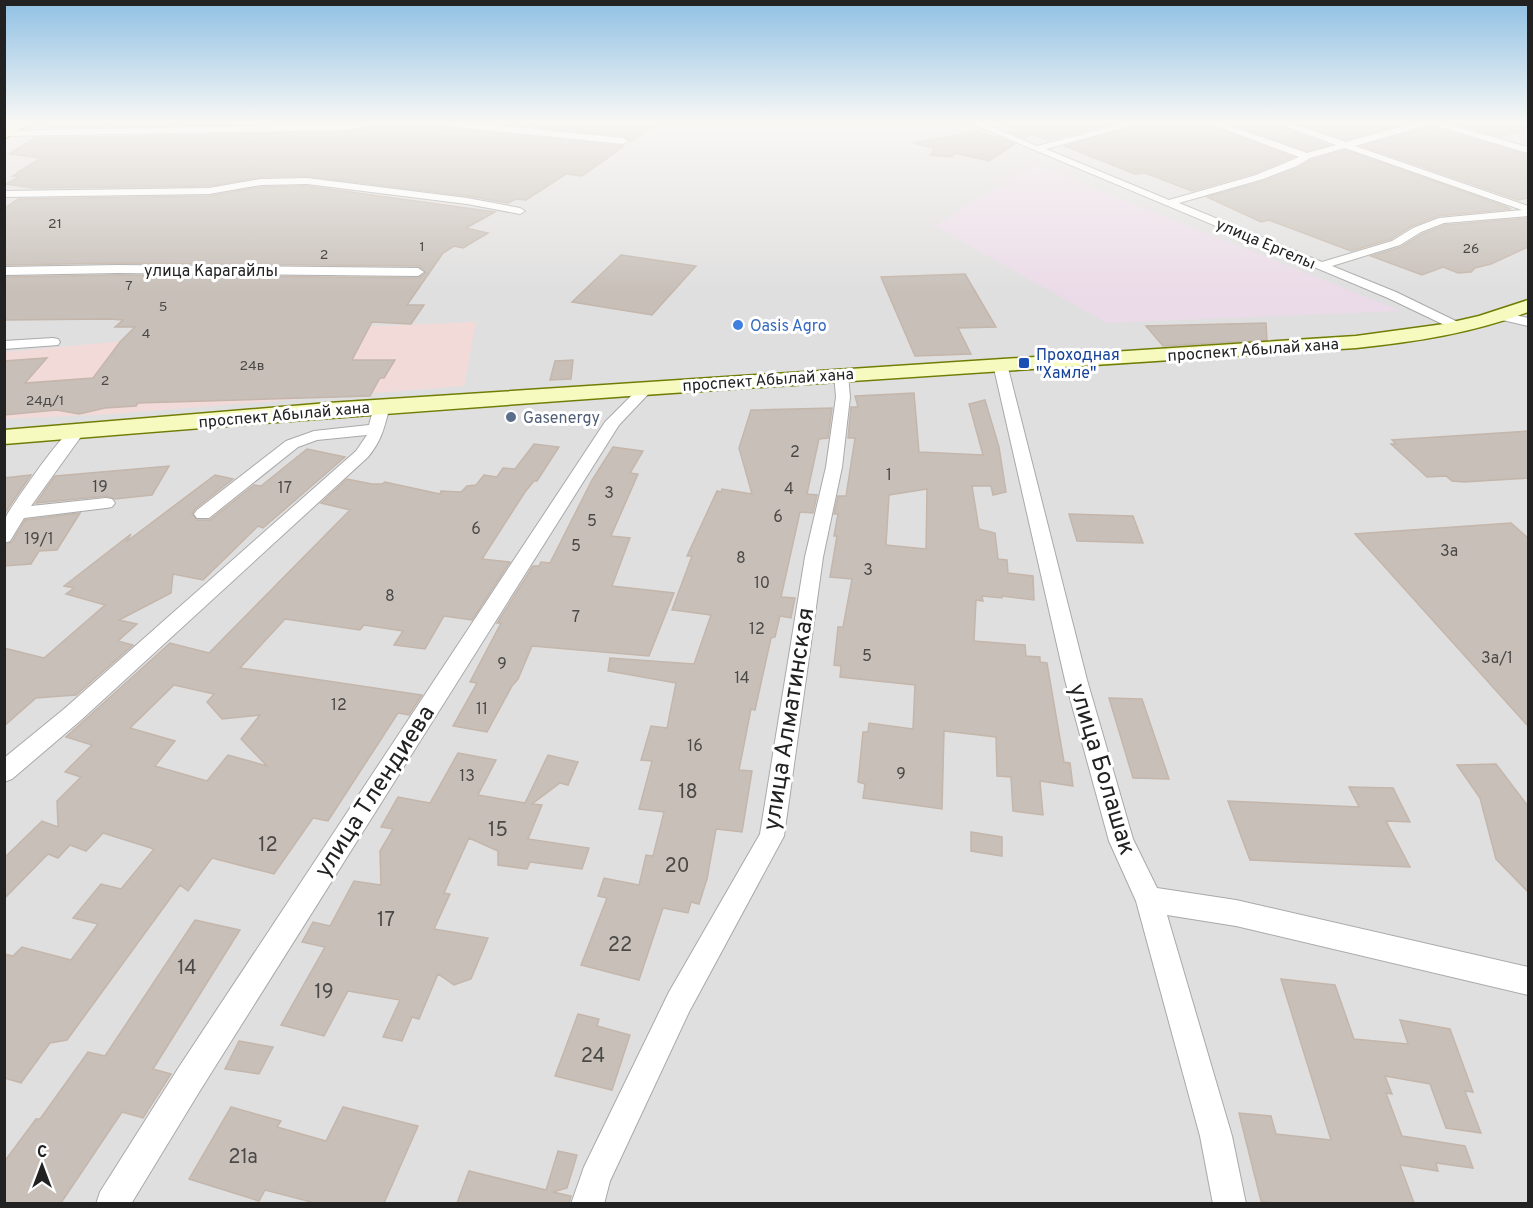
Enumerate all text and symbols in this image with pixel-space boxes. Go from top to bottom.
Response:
street label: улица Ергелы [1212,215,1318,275]
house number: 21 [48,216,62,233]
house number: 1 [419,239,425,256]
house number: 26 [1463,241,1479,258]
house number: 2 [320,247,328,264]
street label: улица Карагайлы [144,262,278,282]
house number: 7 [125,278,133,295]
house number: 5 [159,299,167,316]
place label: Oasis Agro [750,317,827,337]
marker: Oasis Agro [731,318,745,332]
house number: 4 [142,326,150,343]
street label: проспект Абылай хана [1167,335,1339,367]
place label: Проходная "Хамле" [1036,346,1120,384]
marker: Проходная "Хамле" [1017,356,1031,370]
house number: 24в [240,358,264,375]
street label: проспект Абылай хана [682,365,854,397]
house number: 2 [101,373,109,390]
house number: 24д/1 [26,393,64,410]
street label: проспект Абылай хана [198,399,371,433]
place label: Gasenergy [523,409,600,429]
marker: Gasenergy [504,410,518,424]
house number: 2 [790,443,800,463]
house number: 1 [886,466,892,486]
house number: 19 [92,478,108,498]
house number: 17 [278,479,292,499]
house number: 4 [784,480,794,500]
house number: 3 [604,484,614,504]
house number: 6 [773,508,783,528]
house number: 5 [587,512,597,532]
house number: 6 [471,520,481,540]
house number: 19/1 [24,530,54,550]
house number: 5 [571,537,581,557]
house number: 3а [1440,542,1458,562]
house number: 8 [736,549,746,569]
house number: 3 [863,561,873,581]
house number: 10 [754,574,770,594]
house number: 8 [385,587,395,607]
street label: улица Алматинская [758,606,822,833]
house number: 7 [572,608,580,628]
house number: 12 [749,620,765,640]
house number: 5 [862,647,872,667]
house number: 3а/1 [1481,649,1513,669]
house number: 9 [497,655,507,675]
house number: 14 [734,669,750,689]
street label: улица Болашак [1061,680,1141,859]
house number: 12 [331,696,347,716]
street label: улица Тлендиева [309,700,443,884]
house number: 11 [476,700,488,720]
house number: 16 [687,737,703,757]
house number: 9 [896,765,906,785]
house number: 13 [459,767,475,787]
house number: 18 [678,780,698,806]
house number: 15 [488,818,508,844]
house number: 12 [258,833,278,859]
house number: 20 [664,854,690,880]
house number: 17 [377,908,395,934]
house number: 22 [608,933,632,959]
house number: 14 [177,956,197,982]
house number: 19 [314,980,334,1006]
house number: 24 [581,1044,605,1070]
north arrow [12,1136,72,1196]
text: С [37,1143,47,1163]
house number: 21а [228,1145,258,1171]

